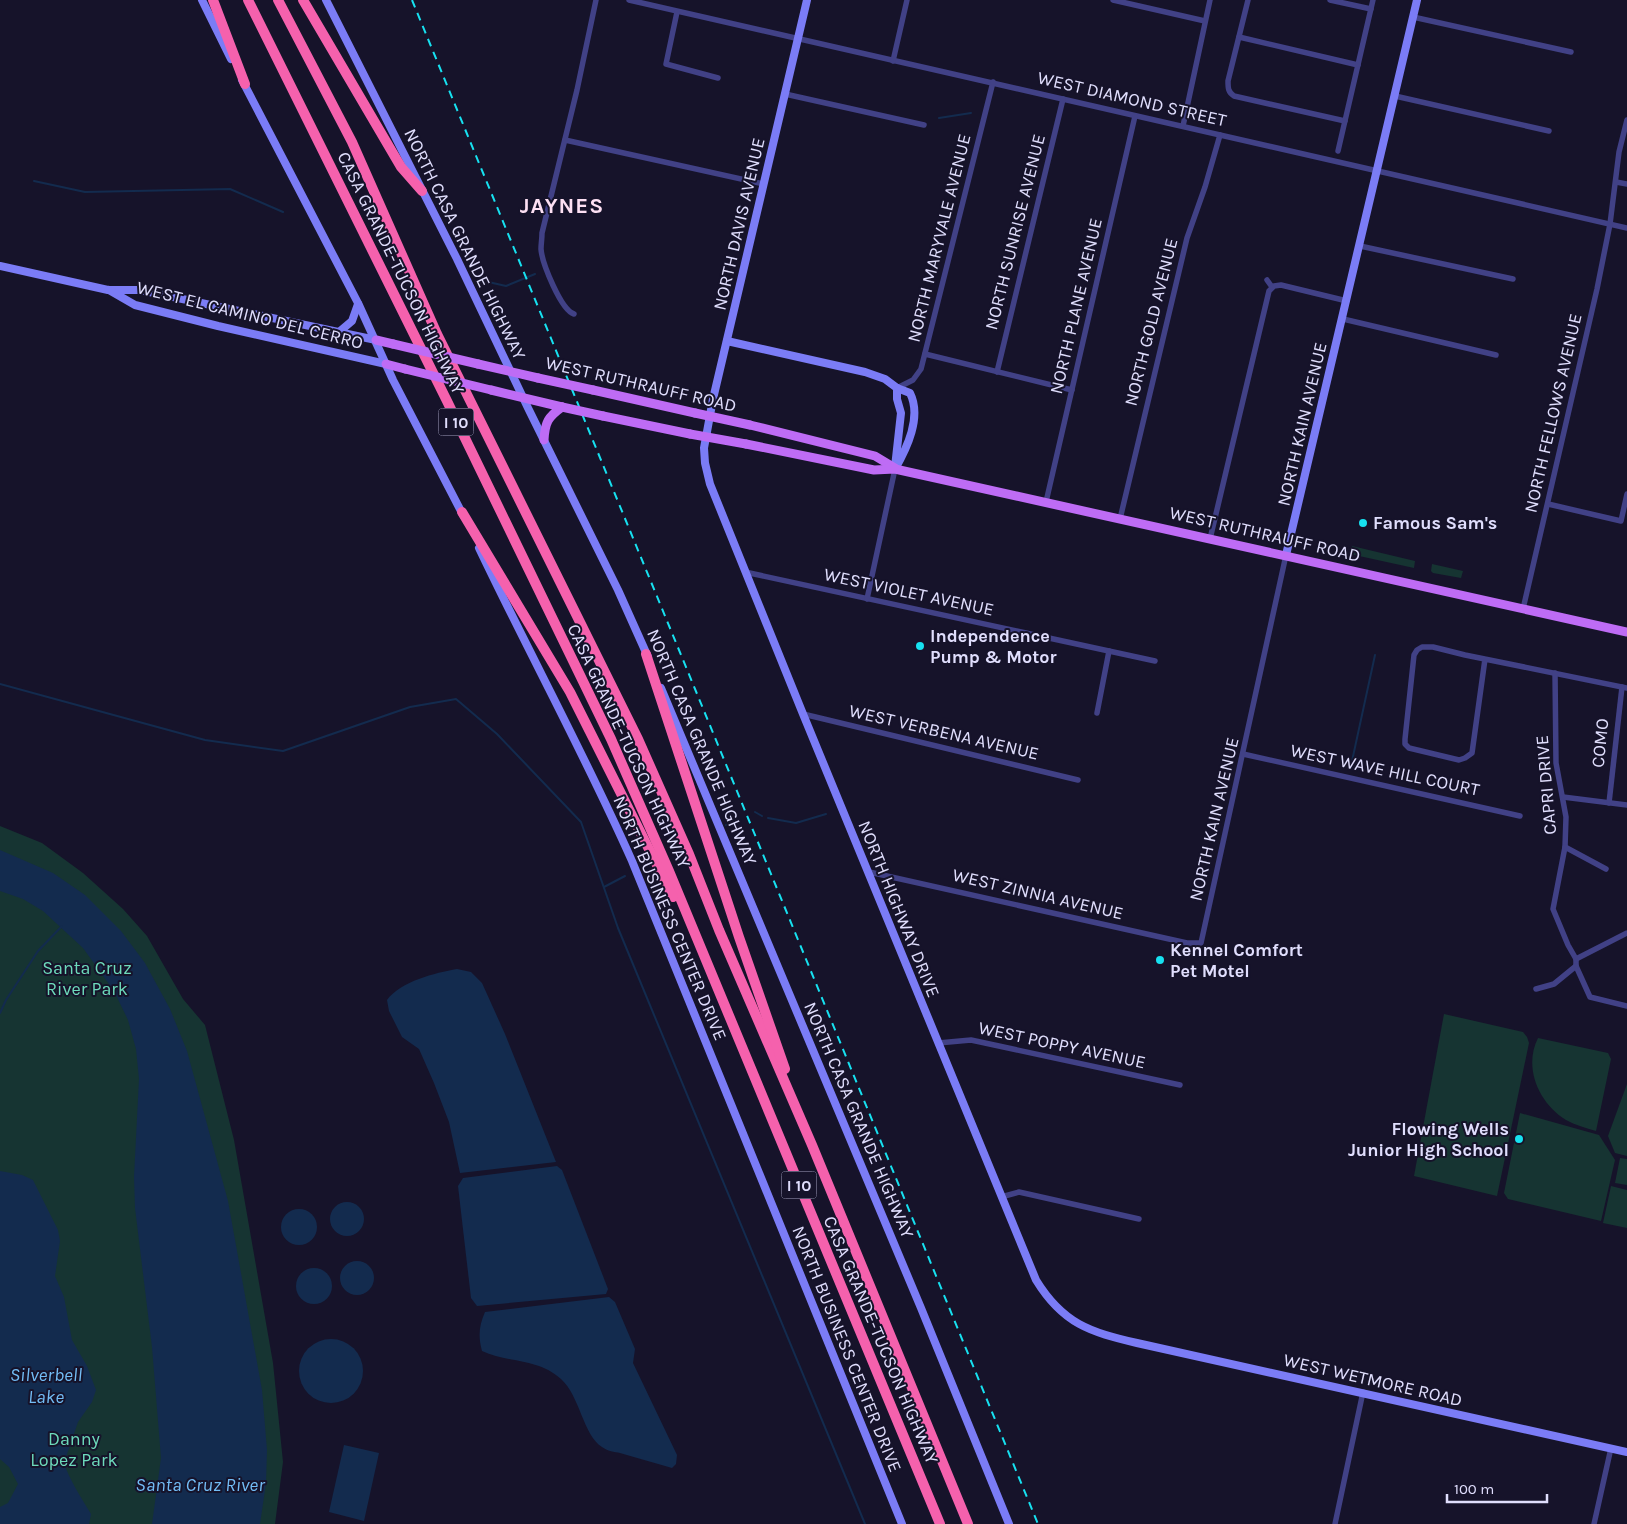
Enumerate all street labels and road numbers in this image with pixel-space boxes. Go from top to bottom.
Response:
street label: WEST DIAMOND STREET [1035,67,1229,131]
street label: NORTH CASA GRANDE HIGHWAY [399,125,531,363]
street label: NORTH MARYVALE AVENUE [902,132,976,344]
street label: NORTH SUNRISE AVENUE [980,132,1050,332]
street label: NORTH DAVIS AVENUE [708,135,770,313]
street label: CASA GRANDE-TUCSON HIGHWAY [333,148,470,398]
street label: NORTH PLANE AVENUE [1045,216,1107,396]
street label: NORTH GOLD AVENUE [1119,236,1183,408]
street label: WEST EL CAMINO DEL CERRO [135,276,365,354]
street label: NORTH FELLOWS AVENUE [1519,311,1587,515]
street label: NORTH KAIN AVENUE [1272,340,1332,508]
street label: WEST RUTHRAUFF ROAD [543,351,739,417]
road number: I 10 [438,408,474,436]
street label: WEST RUTHRAUFF ROAD [1167,501,1363,567]
street label: WEST VIOLET AVENUE [822,563,996,621]
street label: CASA GRANDE-TUCSON HIGHWAY [563,620,695,872]
street label: NORTH CASA GRANDE HIGHWAY [642,625,762,869]
street label: WEST VERBENA AVENUE [847,699,1041,765]
street label: COMO [1586,717,1614,769]
street label: CAPRI DRIVE [1531,734,1561,836]
street label: NORTH KAIN AVENUE [1184,735,1244,903]
street label: WEST WAVE HILL COURT [1288,739,1482,801]
street label: NORTH BUSINESS CENTER DRIVE [608,792,732,1044]
street label: NORTH HIGHWAY DRIVE [853,817,945,1001]
street label: WEST ZINNIA AVENUE [950,864,1126,924]
street label: NORTH CASA GRANDE HIGHWAY [799,998,919,1242]
street label: WEST POPPY AVENUE [976,1017,1148,1073]
road number: I 10 [782,1172,816,1198]
street label: CASA GRANDE-TUCSON HIGHWAY [819,1213,943,1467]
street label: NORTH BUSINESS CENTER DRIVE [787,1223,907,1475]
street label: WEST WETMORE ROAD [1281,1349,1465,1411]

